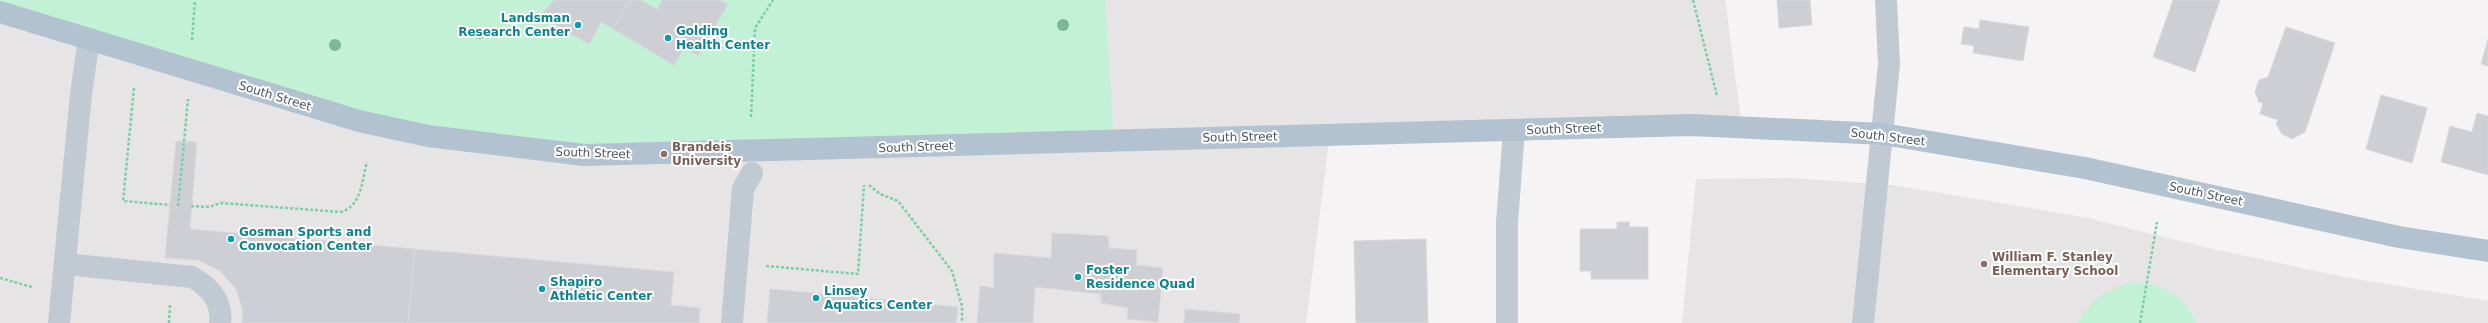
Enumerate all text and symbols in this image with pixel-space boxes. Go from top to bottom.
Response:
place label: Landsman Research Center [458,11,570,39]
marker: Landsman Research Center [573,20,583,30]
place label: Golding Health Center [676,24,770,52]
marker: Golding Health Center [663,33,673,43]
street label: South Street [237,78,313,114]
street label: South Street [1526,121,1602,137]
street label: South Street [1850,125,1926,149]
street label: South Street [1202,129,1278,145]
street label: South Street [878,139,954,155]
place label: Brandeis University [672,140,741,168]
street label: South Street [555,145,631,161]
marker: Brandeis University [659,149,669,159]
street label: South Street [2168,179,2244,209]
place label: Gosman Sports and Convocation Center [239,225,372,253]
marker: Gosman Sports and Convocation Center [226,234,236,244]
place label: William F. Stanley Elementary School [1992,250,2118,278]
marker: William F. Stanley Elementary School [1979,259,1989,269]
place label: Foster Residence Quad [1086,263,1195,291]
marker: Foster Residence Quad [1073,272,1083,282]
place label: Shapiro Athletic Center [550,275,652,303]
marker: Shapiro Athletic Center [537,284,547,294]
place label: Linsey Aquatics Center [824,284,932,312]
marker: Linsey Aquatics Center [811,293,821,303]

